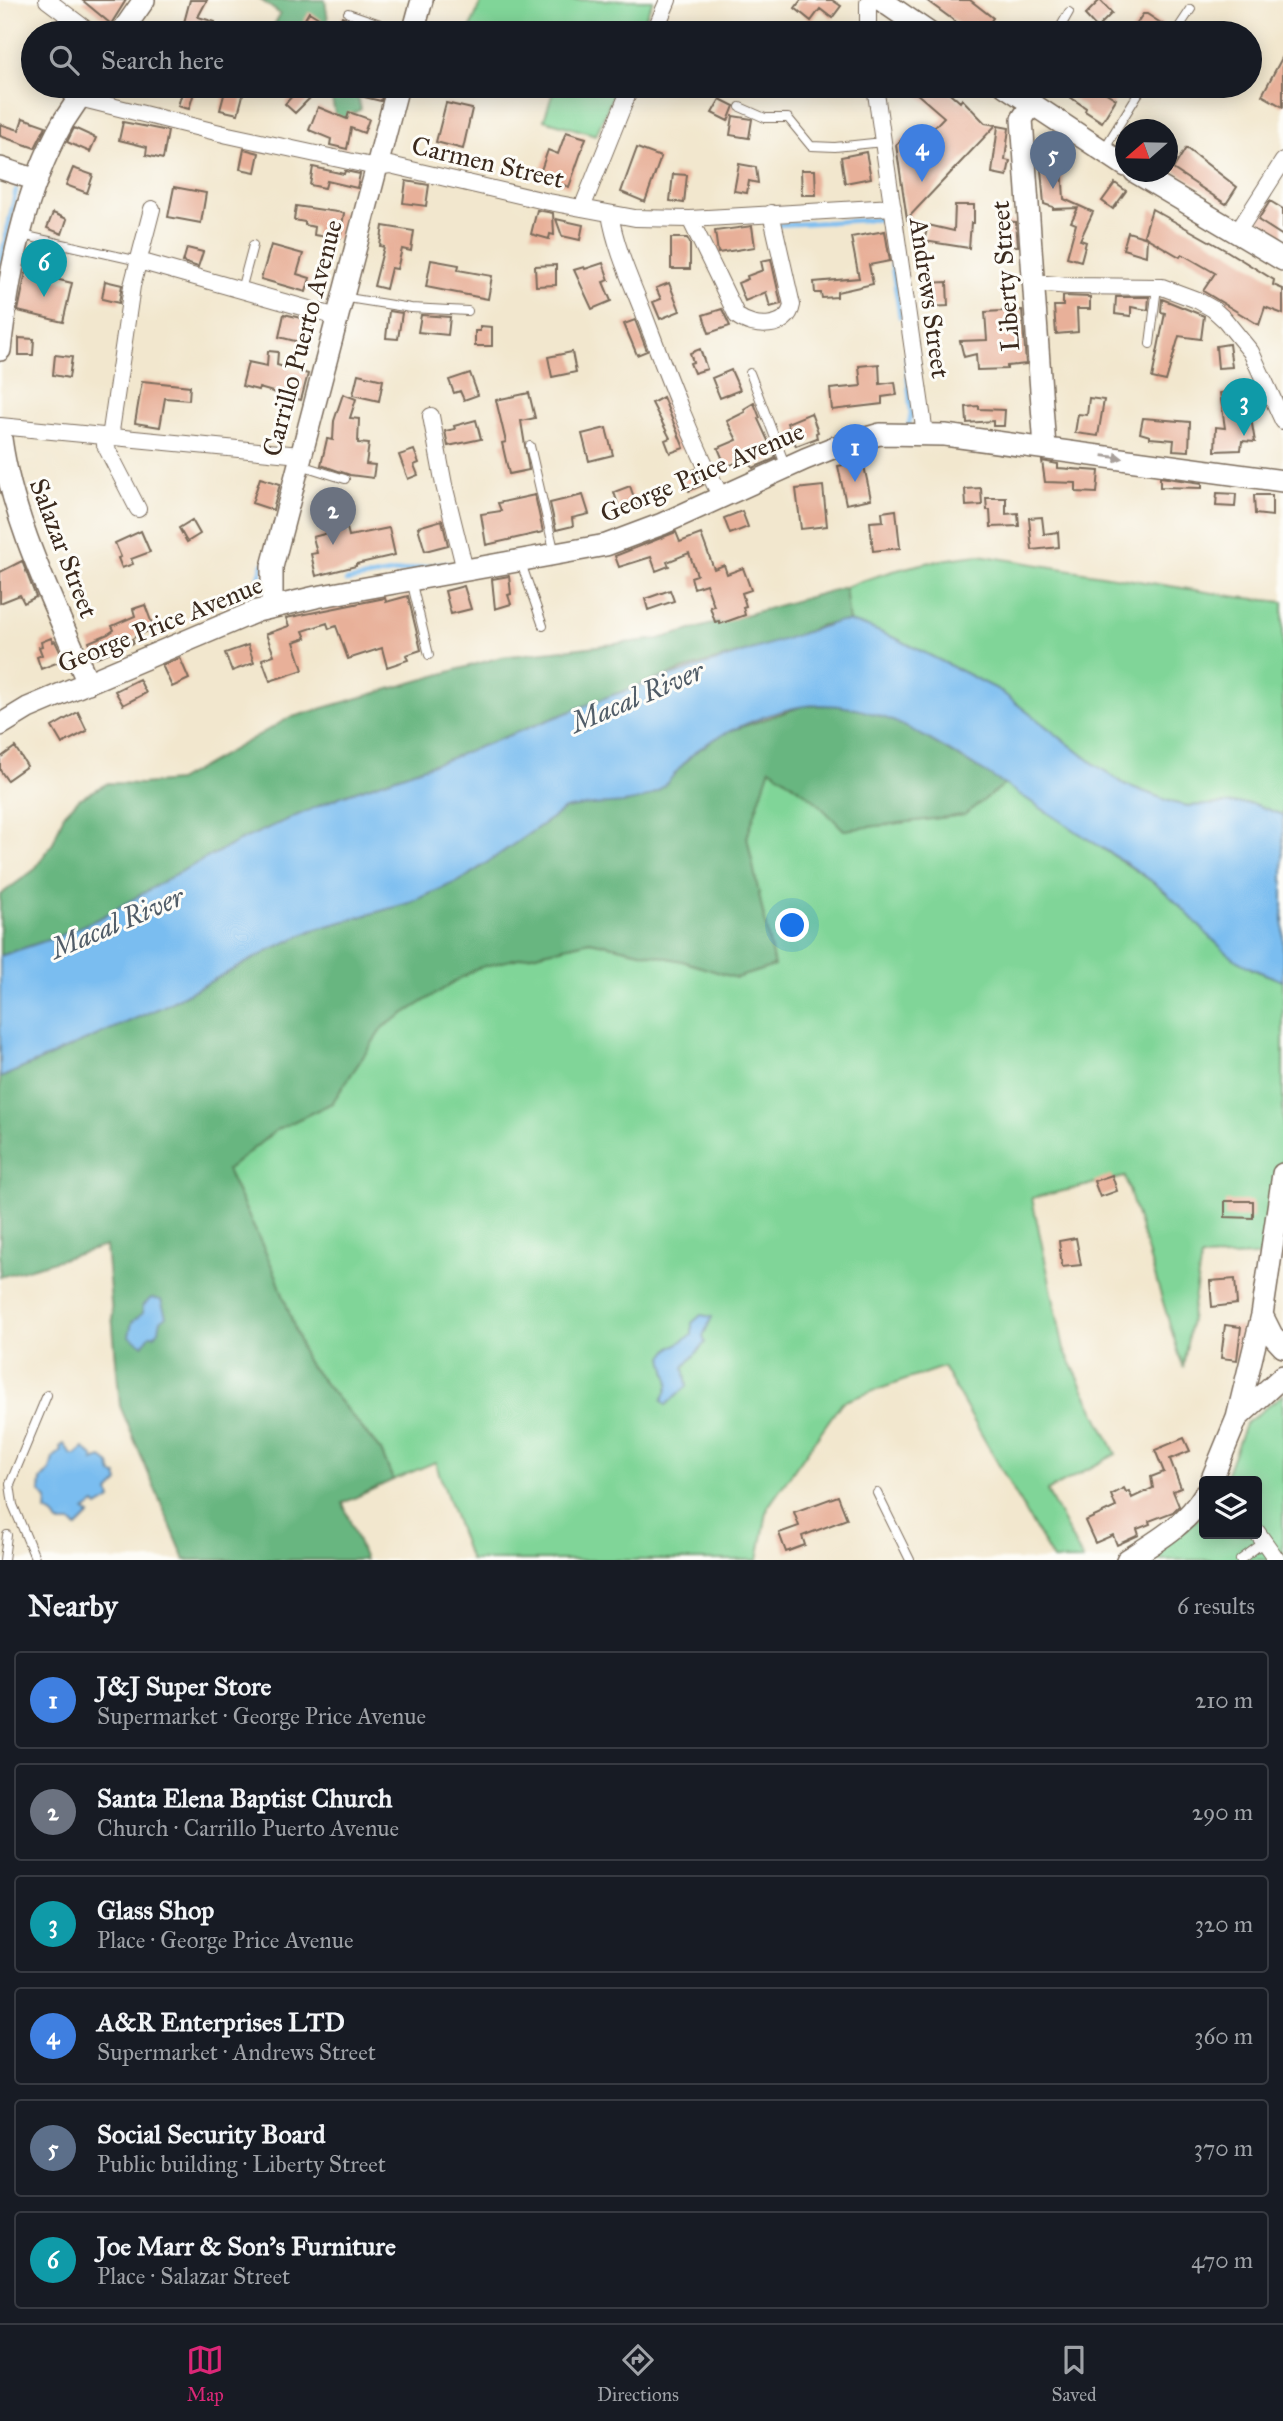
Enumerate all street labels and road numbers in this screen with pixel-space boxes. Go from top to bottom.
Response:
street label: Carmen Street [409,129,567,195]
street label: Liberty Street [984,200,1026,352]
street label: Andrews Street [903,215,957,380]
street label: Carrillo Puerto Avenue [255,216,349,460]
street label: George Price Avenue [595,415,809,529]
street label: Salazar Street [23,474,105,622]
street label: George Price Avenue [53,568,267,680]

